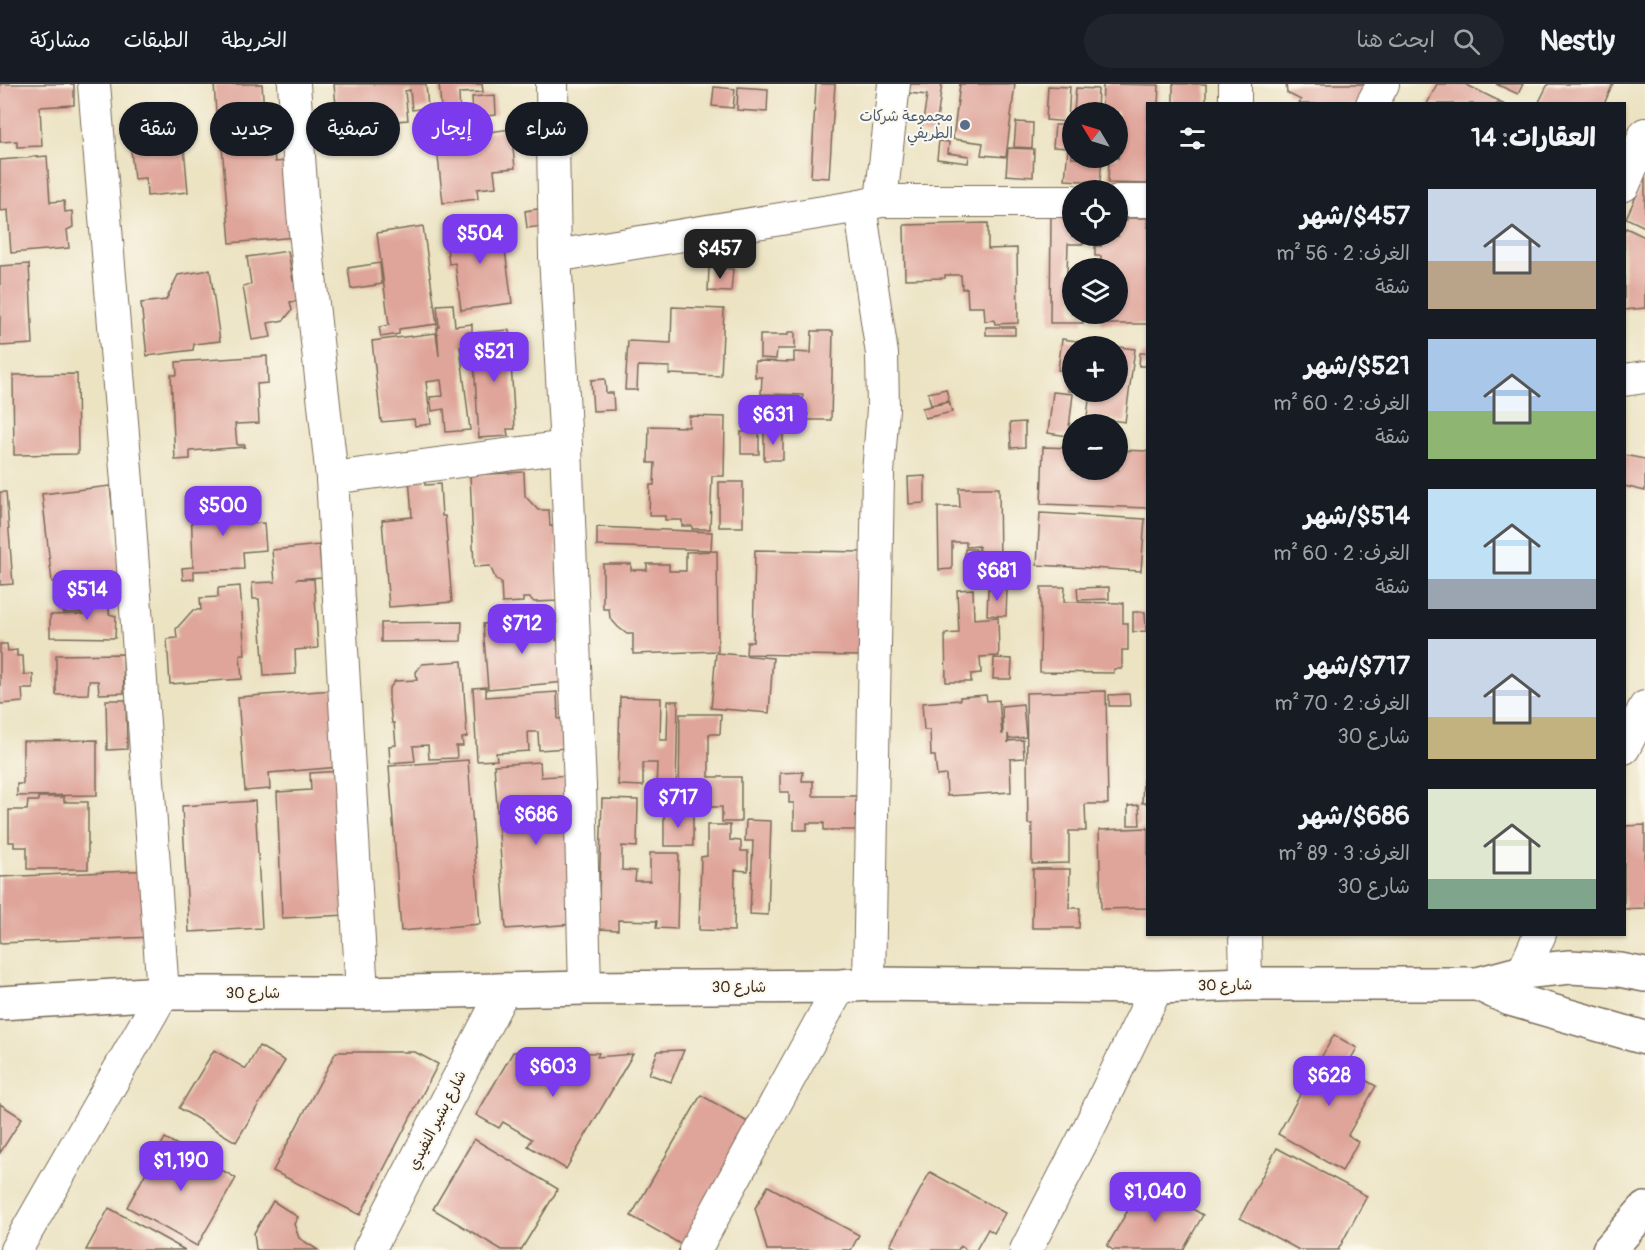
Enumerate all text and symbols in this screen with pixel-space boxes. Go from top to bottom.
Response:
search box [1084,14,1504,68]
text: Nestly [1540,24,1615,59]
icon: search [1450,25,1483,58]
text: ابحث هنا [1357,26,1435,54]
text: مشاركة [30,27,91,54]
text: الطبقات [124,27,189,54]
text: الخريطة [222,27,287,54]
chip: شقة [119,102,198,156]
chip: جديد [210,102,294,156]
chip: تصفية [306,102,400,156]
chip: إيجار [412,102,493,156]
chip: شراء [505,102,588,156]
north arrow [1062,102,1128,168]
map controls [1062,102,1128,480]
place label: مجموعة شركات الطريفي [859,107,953,146]
marker: مجموعة شركات الطريفي [958,118,972,132]
icon: filters [1176,122,1209,155]
text: العقارات: 14 [1471,122,1596,154]
button: locate [1062,180,1128,246]
text: $457/شهر [1300,200,1410,232]
icon: home [1476,213,1548,285]
pin: $504 [444,214,516,265]
text: $504 [457,221,503,246]
pin: $457 [684,229,756,280]
text: $457 [698,236,742,261]
text: الغرف: 2 · 56 m² [1276,241,1410,266]
button: layers [1062,258,1128,324]
text: شقة [1375,274,1410,299]
pin: $521 [458,332,530,383]
button: + [1062,336,1128,402]
text: $521 [474,339,514,364]
text: $521/شهر [1305,350,1410,382]
icon: home [1476,363,1548,435]
text: الغرف: 2 · 60 m² [1274,391,1410,416]
pin: $631 [737,395,809,446]
text: $631 [752,402,794,427]
button: − [1062,414,1128,480]
text: شقة [1375,424,1410,449]
pin: $500 [187,486,259,537]
text: $500 [199,493,248,518]
text: $514/شهر [1304,500,1410,532]
icon: home [1476,513,1548,585]
text: الغرف: 2 · 60 m² [1274,541,1410,566]
pin: $681 [961,551,1033,602]
text: $681 [977,558,1017,583]
pin: $514 [51,570,123,621]
text: شقة [1375,574,1410,599]
text: $514 [66,577,108,602]
pin: $712 [486,604,558,655]
text: $712 [502,611,542,636]
text: $717/شهر [1306,650,1410,682]
icon: home [1476,663,1548,735]
text: الغرف: 2 · 70 m² [1275,691,1410,716]
text: شارع 30 [1338,724,1410,749]
pin: $717 [642,778,714,829]
text: $717 [658,785,698,810]
pin: $686 [500,795,572,846]
text: $686/شهر [1300,800,1410,832]
text: $686 [514,802,558,827]
icon: home [1476,813,1548,885]
text: الغرف: 3 · 89 m² [1279,841,1410,866]
text: شارع 30 [1338,874,1410,899]
street label: شارع 30 [1198,976,1252,995]
street label: شارع 30 [712,978,766,997]
street label: شارع 30 [226,984,280,1003]
pin: $603 [517,1047,589,1098]
text: $603 [529,1054,577,1079]
pin: $628 [1293,1056,1365,1107]
text: $628 [1307,1063,1351,1088]
street label: شارع بشير النفيدي [404,1067,472,1174]
pin: $1,190 [132,1141,230,1192]
text: $1,190 [153,1148,209,1173]
pin: $1,040 [1106,1172,1204,1223]
text: $1,040 [1124,1179,1186,1204]

